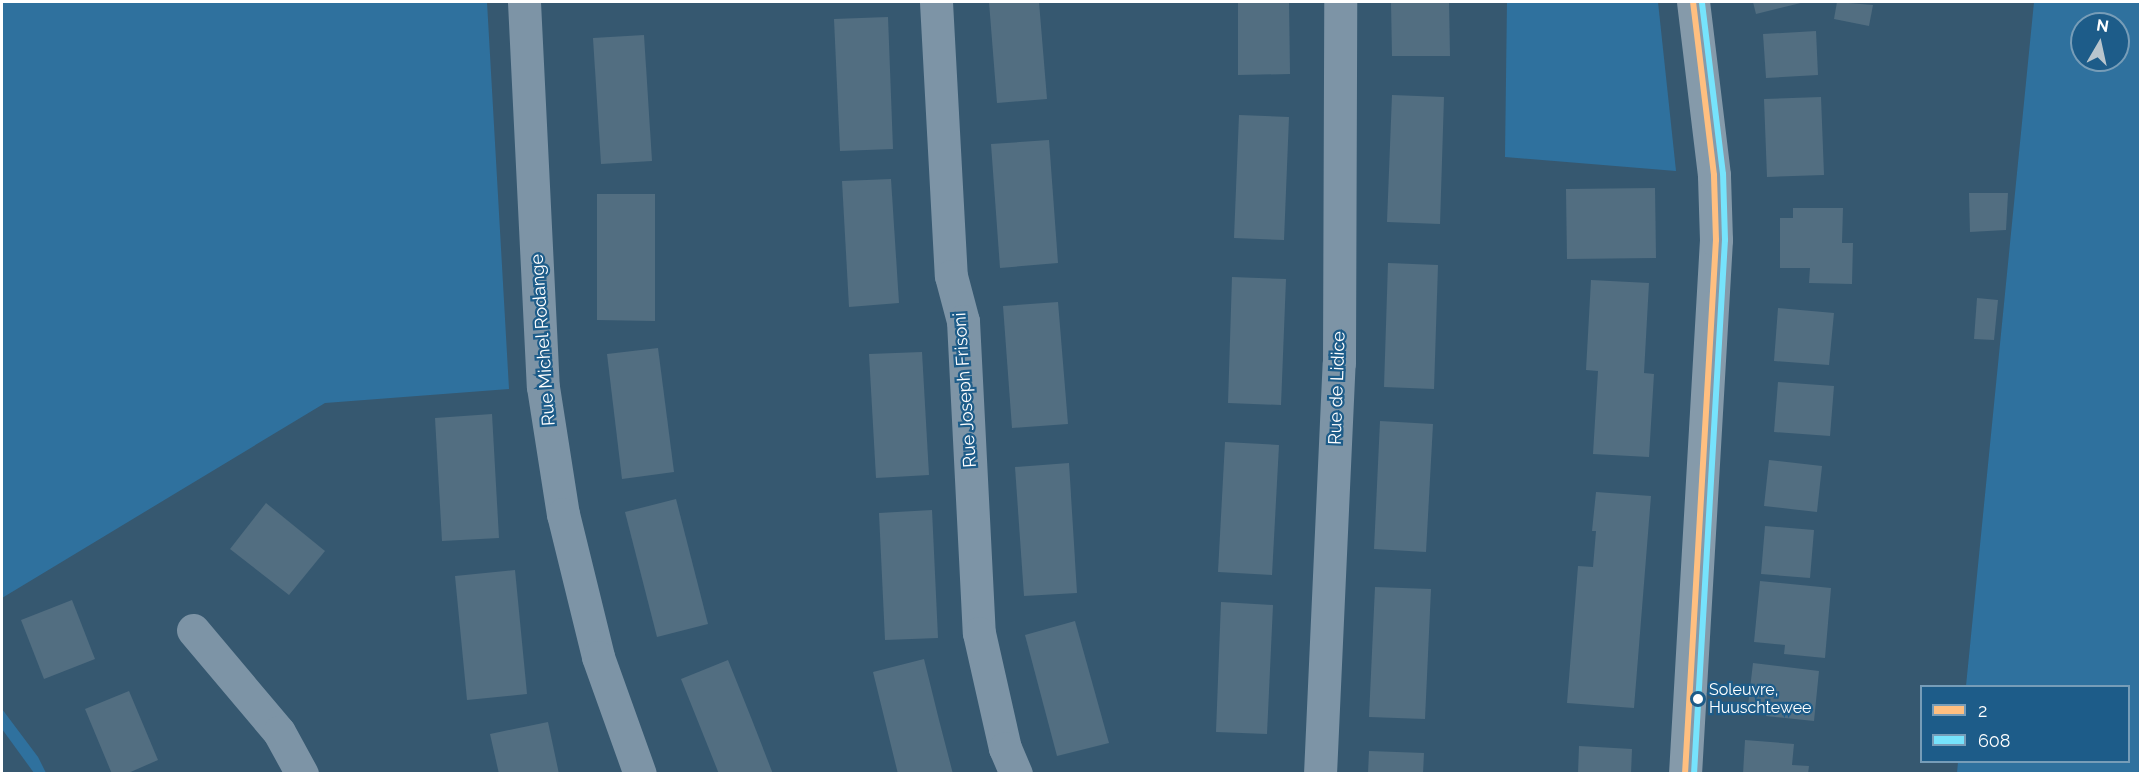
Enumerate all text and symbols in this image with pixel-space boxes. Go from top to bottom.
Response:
north arrow [2070,12,2130,72]
text: N [2095,15,2110,36]
street label: Rue Michel Rodange [526,253,560,427]
street label: Rue Joseph Frisoni [949,311,981,469]
street label: Rue de Lidice [1324,331,1350,445]
place label: Soleuvre, Huuschtewee [1709,680,1811,718]
legend [1920,685,2130,763]
marker: Soleuvre, Huuschtewee [1692,693,1704,705]
text: 2 [1978,700,1987,721]
text: 608 [1978,730,2011,751]

